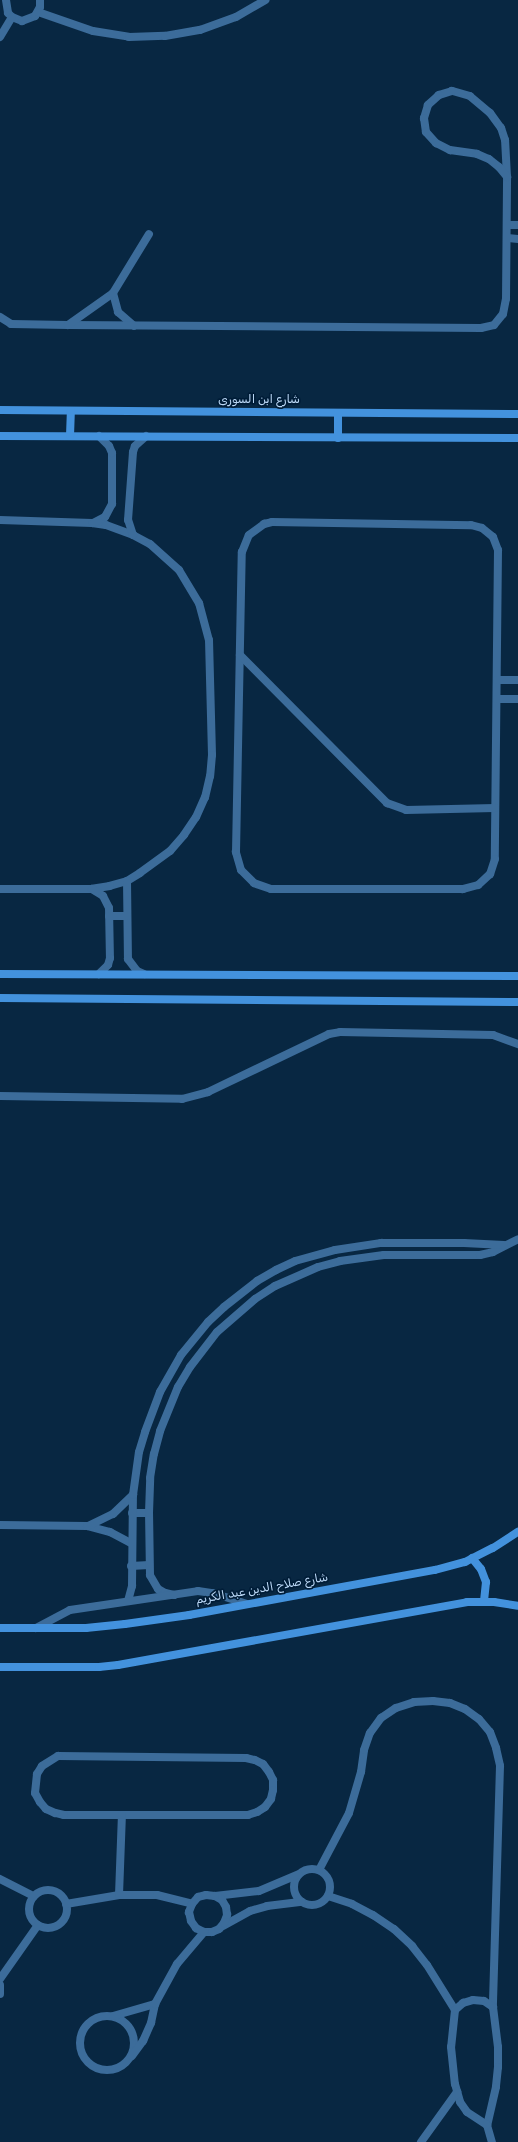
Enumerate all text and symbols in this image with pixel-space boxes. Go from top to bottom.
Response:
street label: شارع ابن السورى [218,393,300,407]
street label: شارع صلاح الدين عبد الكريم [195,1570,329,1608]

